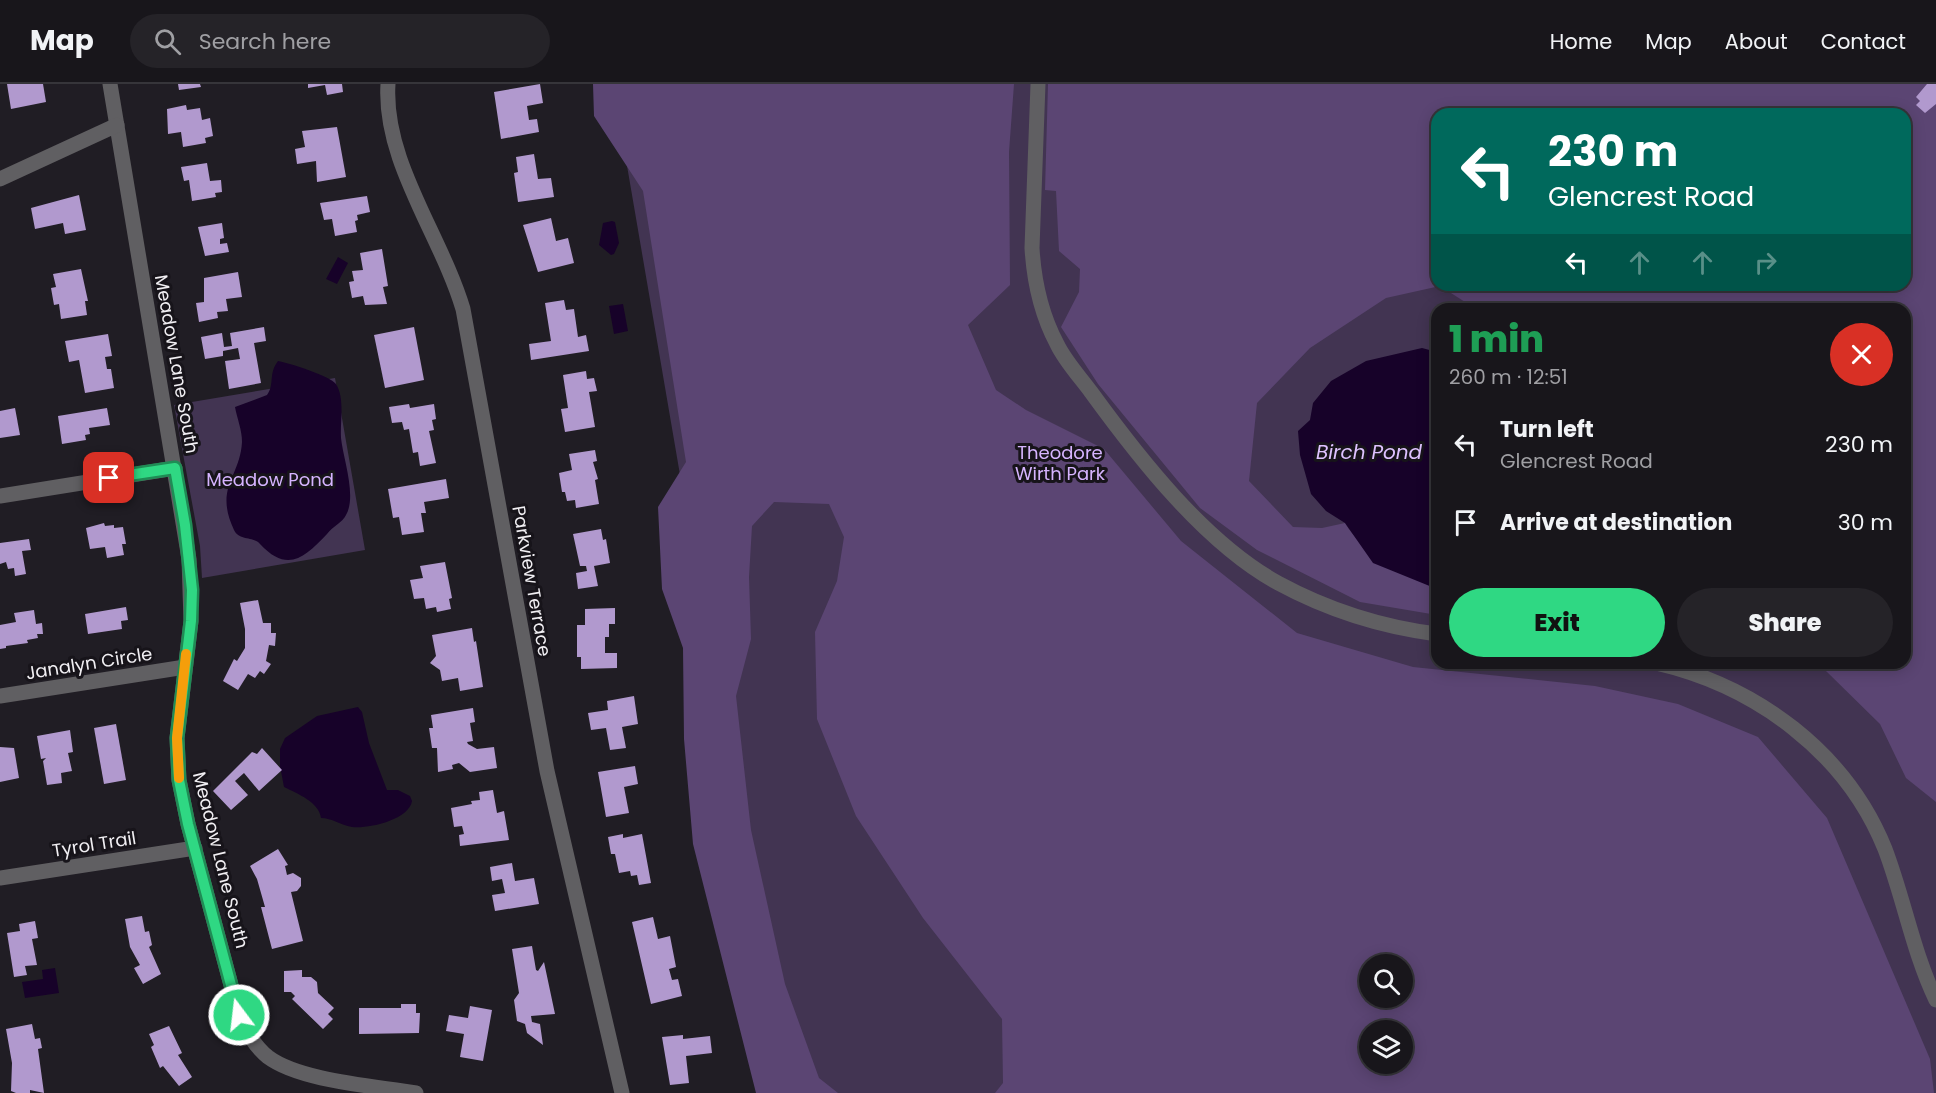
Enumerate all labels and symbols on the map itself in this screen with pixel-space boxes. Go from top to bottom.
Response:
street label: Meadow Lane South [149,273,205,455]
water label: Birch Pond [1316,438,1423,466]
park label: Theodore Wirth Park [1015,440,1106,486]
pin [83,452,134,503]
park label: Meadow Pond [206,467,334,492]
street label: Parkview Terrace [506,504,558,658]
street label: Janalyn Circle [24,641,154,685]
street label: Meadow Lane South [187,769,255,951]
street label: Tyrol Trail [50,825,138,863]
position arrow [207,983,271,1047]

